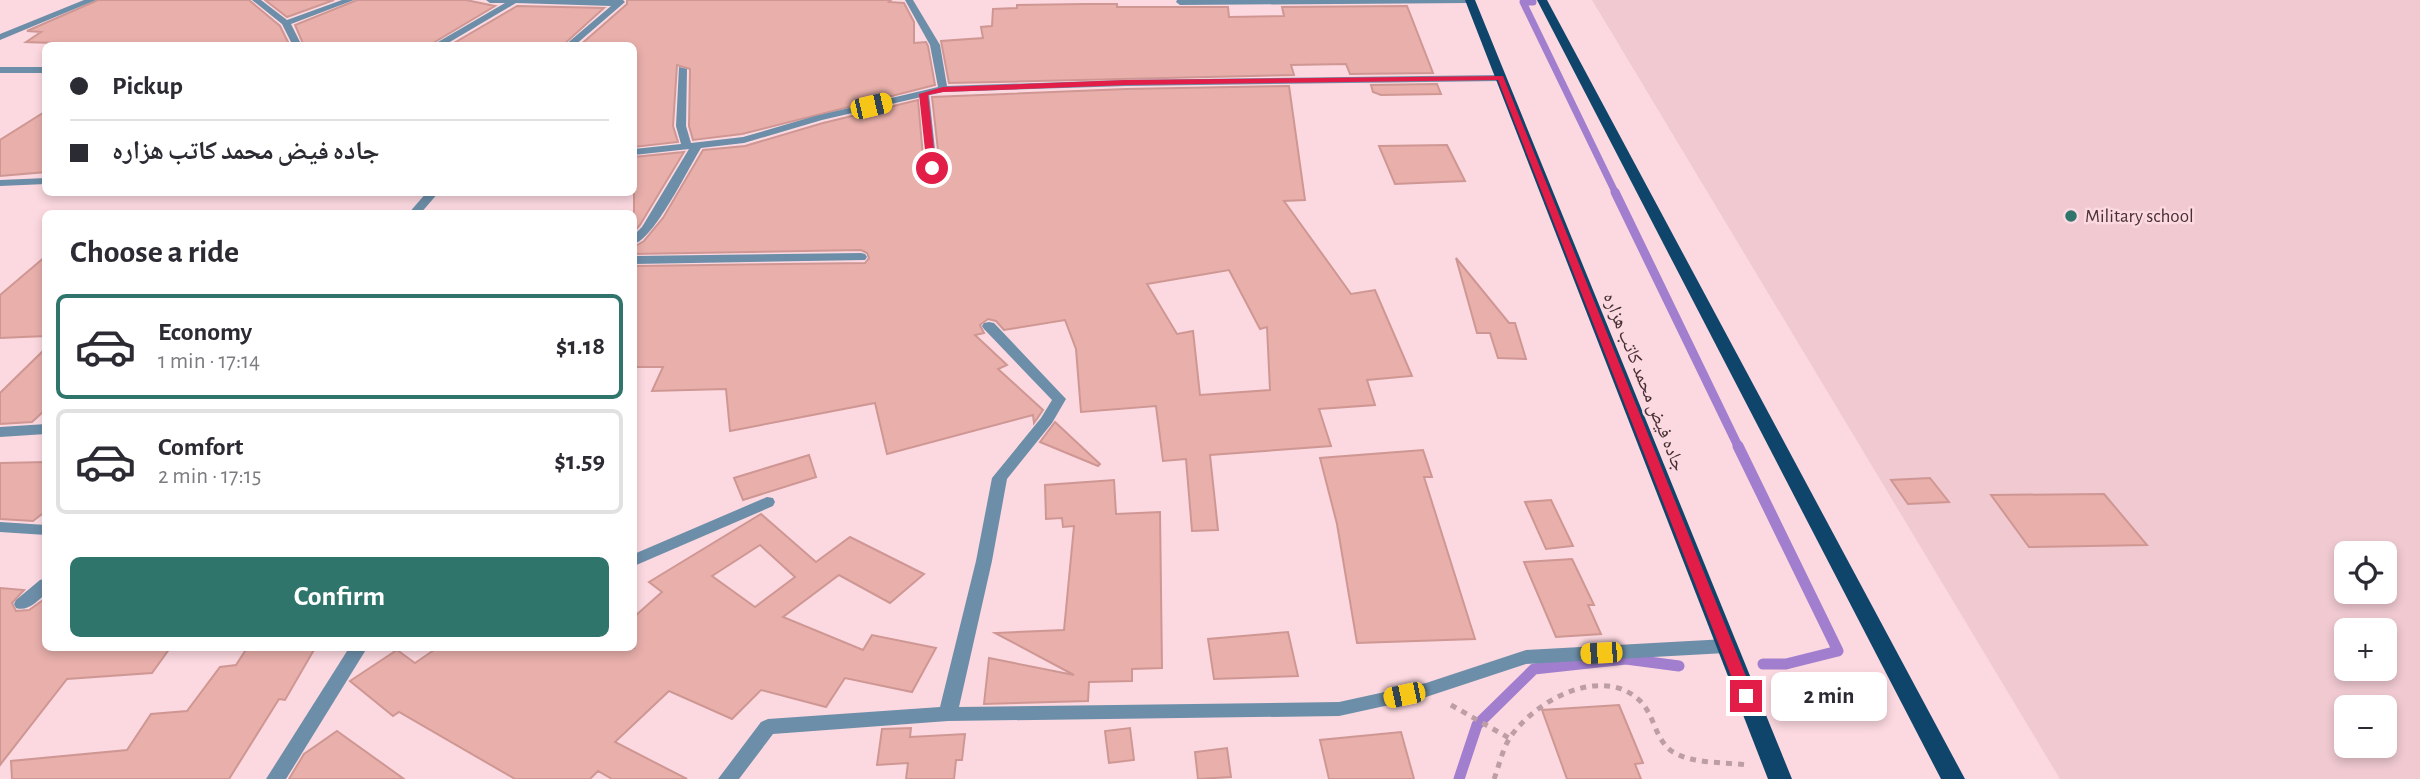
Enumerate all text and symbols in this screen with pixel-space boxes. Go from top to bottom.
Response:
text: Pickup [112,73,183,99]
car [849,91,894,121]
text: جاده فیض محمد کاتب هزاره [112,138,380,164]
route start [916,152,948,184]
place label: Military school [2085,207,2194,226]
marker: Military school [2063,208,2079,224]
text: Choose a ride [70,236,239,268]
street label: جاده فیض محمد کاتب هزاره [1599,290,1689,474]
icon: car [74,315,137,378]
text: Economy [158,319,252,345]
text: $1.18 [556,333,605,359]
text: 1 min · 17:14 [158,350,260,373]
icon: car [74,430,137,493]
text: Comfort [158,434,243,460]
text: $1.59 [554,448,605,474]
text: 2 min · 17:15 [158,465,261,488]
map controls [2334,541,2397,758]
button: locate [2334,541,2397,604]
button: Confirm [70,557,609,637]
button: + [2334,618,2397,681]
car [1580,641,1623,665]
callout: 2 min [1770,672,1886,720]
car [1382,680,1427,710]
route end [1730,680,1762,712]
text: 2 min [1803,685,1855,708]
button: − [2334,695,2397,758]

